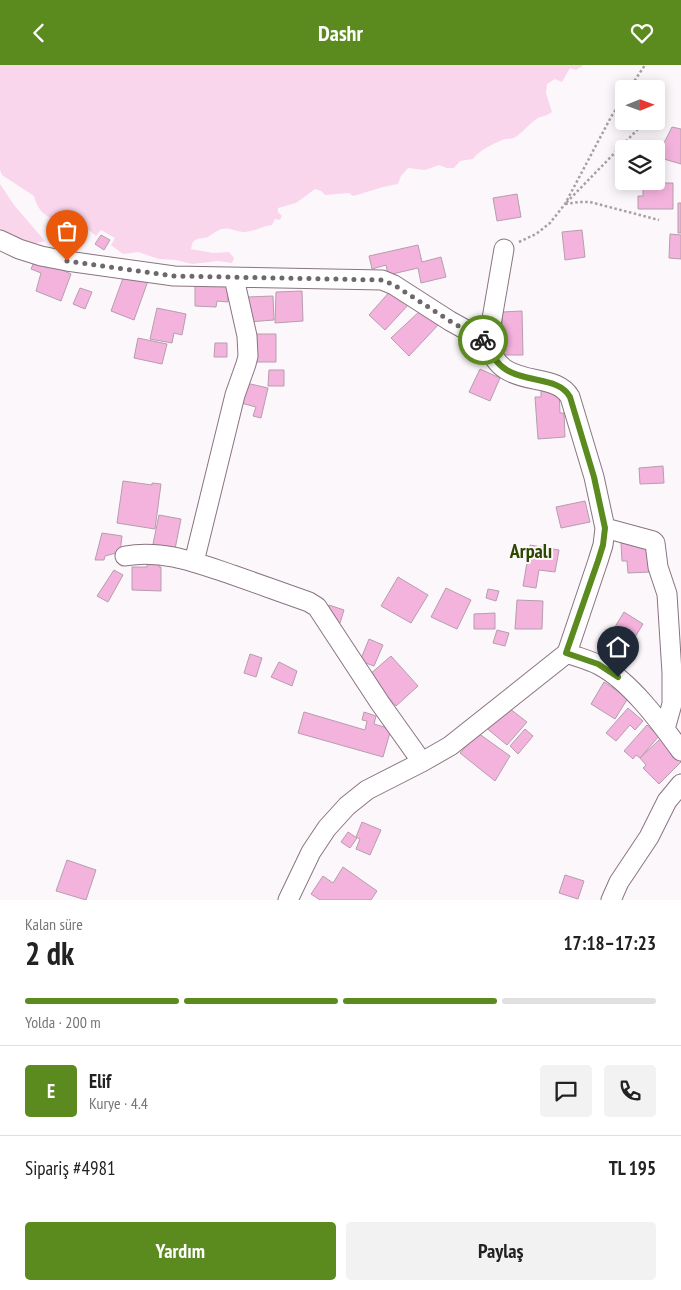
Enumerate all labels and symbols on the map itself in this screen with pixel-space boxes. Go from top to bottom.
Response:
north arrow [615,80,665,130]
pin [46,210,88,261]
courier [458,315,508,365]
district label: Arpalı [509,538,552,564]
pin [597,626,639,677]

